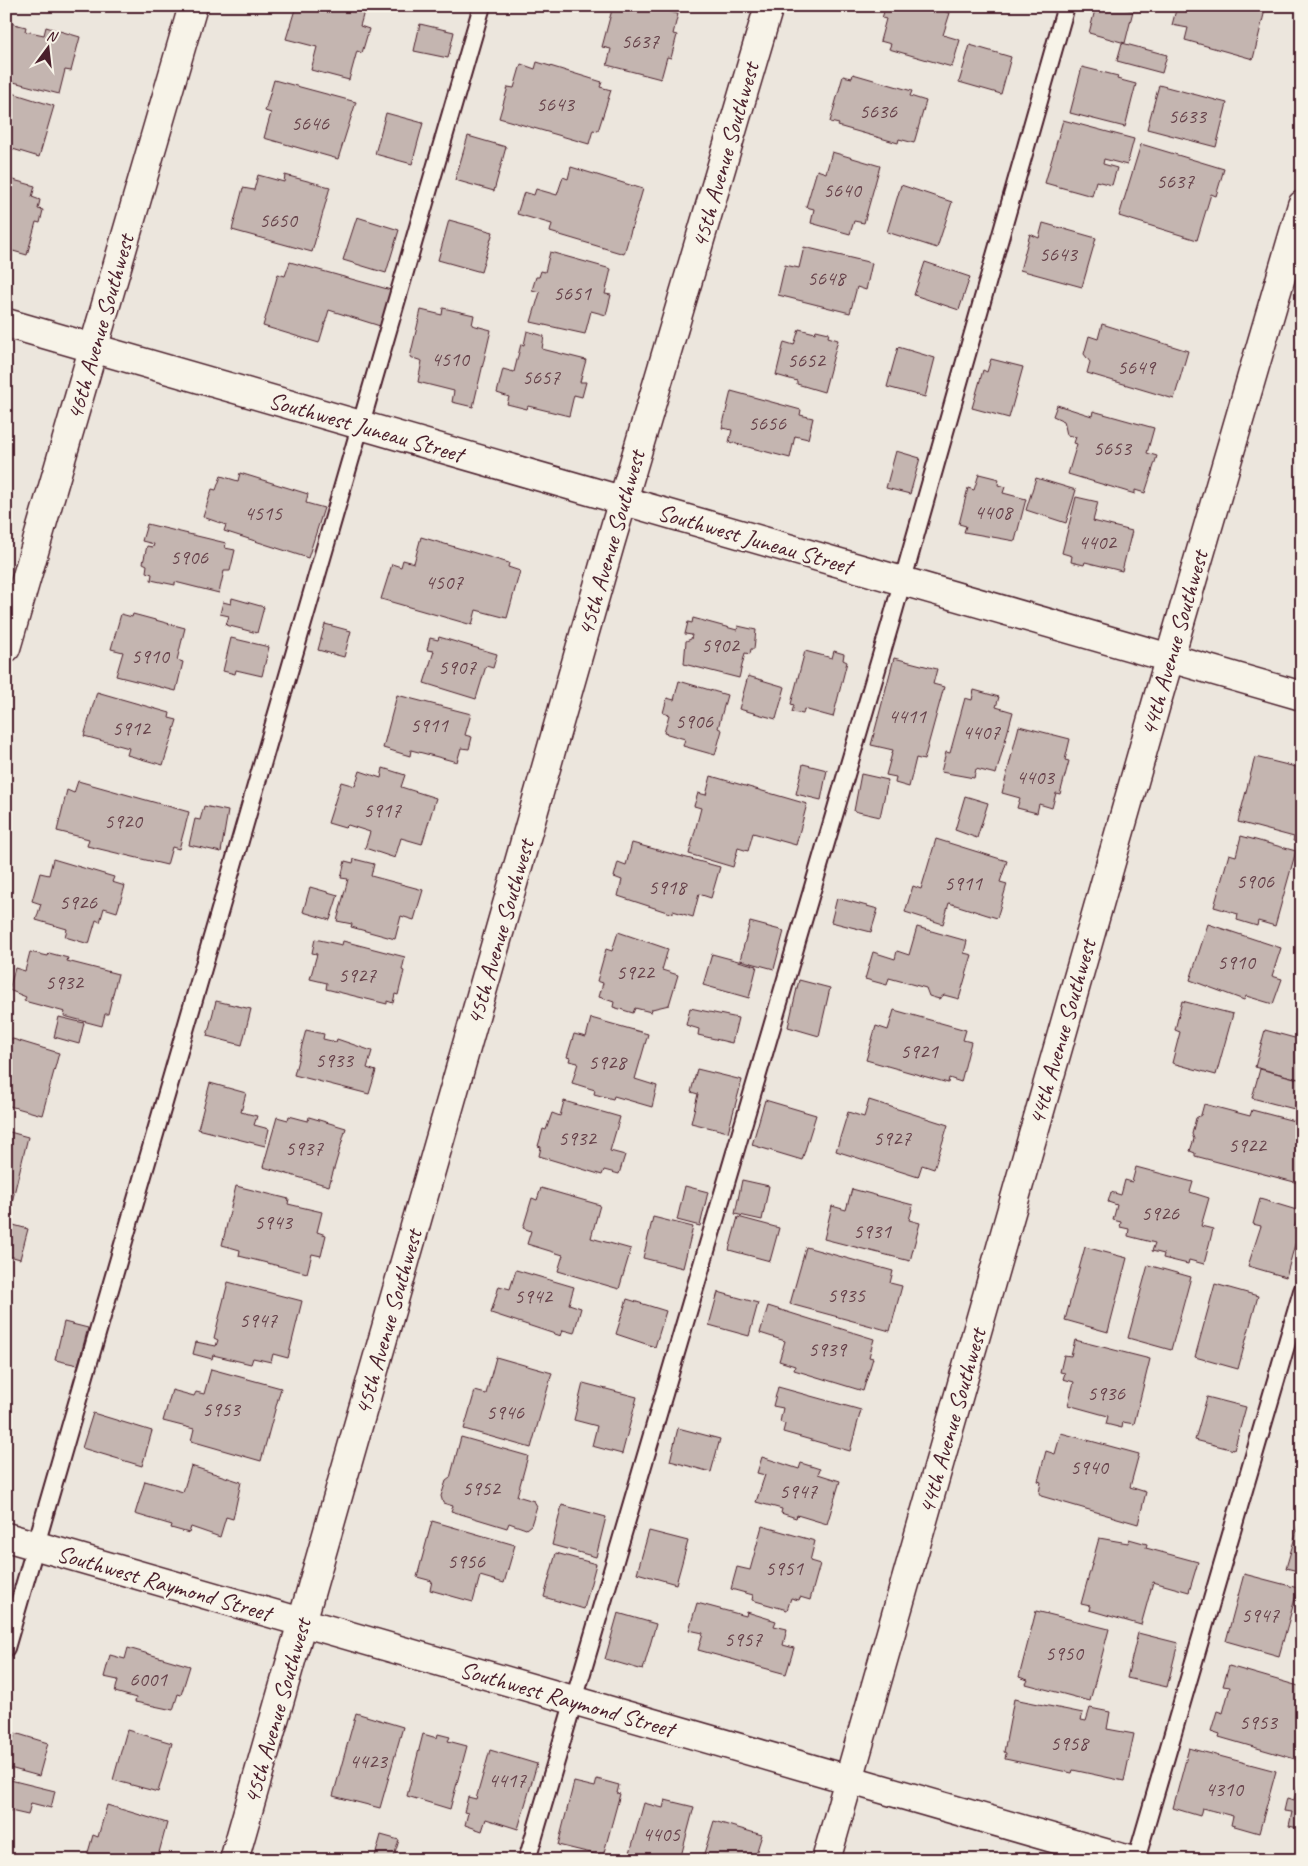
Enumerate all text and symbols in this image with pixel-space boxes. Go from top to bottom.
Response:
north arrow [22,22,72,72]
text: N [45,27,60,46]
house number: 5637 [621,28,660,54]
street label: 45th Avenue Southwest [684,57,766,251]
house number: 5643 [536,91,575,117]
house number: 5636 [859,98,897,124]
house number: 5633 [1168,103,1207,129]
house number: 5646 [291,110,329,136]
house number: 5637 [1156,168,1195,194]
house number: 5640 [823,177,862,203]
house number: 5650 [259,207,298,233]
street label: 46th Avenue Southwest [59,229,141,423]
house number: 5643 [1039,241,1078,267]
house number: 5648 [807,265,847,291]
house number: 5651 [553,280,592,306]
house number: 4510 [431,346,470,372]
house number: 5652 [787,347,826,373]
house number: 5649 [1117,354,1156,380]
house number: 5657 [522,364,561,390]
street label: Southwest Juneau Street [265,385,470,470]
house number: 5656 [748,410,786,436]
house number: 5653 [1093,435,1132,461]
street label: 45th Avenue Southwest [570,445,652,639]
street label: Southwest Juneau Street [654,497,859,582]
house number: 4408 [974,499,1014,525]
house number: 4515 [244,500,283,526]
house number: 4402 [1078,529,1117,555]
house number: 5906 [170,544,208,570]
street label: 44th Avenue Southwest [1133,545,1215,739]
house number: 4507 [425,569,464,595]
house number: 5902 [701,632,740,658]
house number: 5910 [131,643,170,669]
house number: 5907 [438,654,477,680]
house number: 4411 [888,703,927,729]
house number: 5906 [675,708,713,734]
house number: 5911 [410,712,449,738]
house number: 5912 [112,715,151,741]
house number: 4407 [962,719,1001,745]
house number: 4403 [1016,764,1055,790]
house number: 5917 [363,797,402,823]
house number: 5920 [104,808,143,834]
street label: 45th Avenue Southwest [459,834,541,1028]
house number: 5906 [1236,868,1274,894]
house number: 5911 [944,870,983,896]
house number: 5918 [648,874,688,900]
house number: 5926 [59,889,97,915]
street label: 44th Avenue Southwest [1021,934,1103,1128]
house number: 5910 [1217,949,1256,975]
house number: 5922 [616,959,655,985]
house number: 5927 [338,962,377,988]
house number: 5932 [45,969,84,995]
house number: 5921 [900,1038,939,1064]
house number: 5933 [315,1047,354,1073]
house number: 5928 [588,1049,628,1075]
house number: 5932 [558,1125,597,1151]
house number: 5927 [873,1125,912,1151]
house number: 5922 [1228,1132,1267,1158]
house number: 5937 [285,1135,324,1161]
house number: 5926 [1141,1200,1179,1226]
house number: 5943 [254,1209,293,1235]
house number: 5931 [853,1218,892,1244]
street label: 45th Avenue Southwest [347,1224,429,1418]
house number: 5935 [827,1282,866,1308]
house number: 5942 [514,1283,553,1309]
house number: 5947 [239,1307,278,1333]
street label: 44th Avenue Southwest [911,1323,993,1517]
house number: 5939 [808,1336,847,1362]
house number: 5936 [1087,1380,1125,1406]
house number: 5953 [202,1396,241,1422]
house number: 5946 [486,1399,524,1425]
house number: 5940 [1070,1454,1109,1480]
house number: 5952 [462,1475,501,1501]
house number: 5947 [779,1478,818,1504]
street label: Southwest Raymond Street [53,1538,277,1629]
house number: 5956 [447,1548,485,1574]
house number: 5951 [765,1555,804,1581]
house number: 5947 [1241,1602,1280,1628]
street label: 45th Avenue Southwest [236,1613,318,1807]
house number: 5957 [724,1626,763,1652]
house number: 5950 [1045,1640,1084,1666]
street label: Southwest Raymond Street [456,1654,680,1745]
house number: 6001 [129,1666,168,1692]
house number: 5953 [1239,1709,1278,1735]
house number: 5958 [1050,1730,1090,1756]
house number: 4423 [349,1748,388,1774]
house number: 4417 [488,1767,527,1793]
house number: 4310 [1205,1776,1244,1802]
house number: 4405 [642,1821,681,1847]

